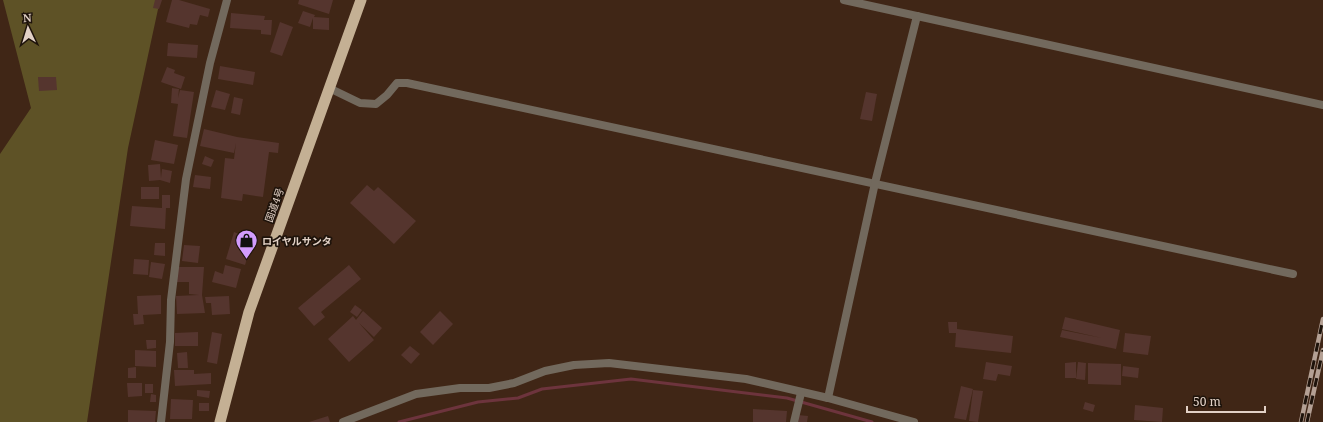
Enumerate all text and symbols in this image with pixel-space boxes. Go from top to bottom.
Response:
north arrow [8,8,48,48]
text: N [22,10,32,25]
street label: 国道4号 [261,186,287,224]
shop icon: ロイヤルサンタ [234,228,260,261]
place label: ロイヤルサンタ [262,234,332,248]
scale bar [1187,388,1265,414]
text: 50 m [1193,393,1221,410]

